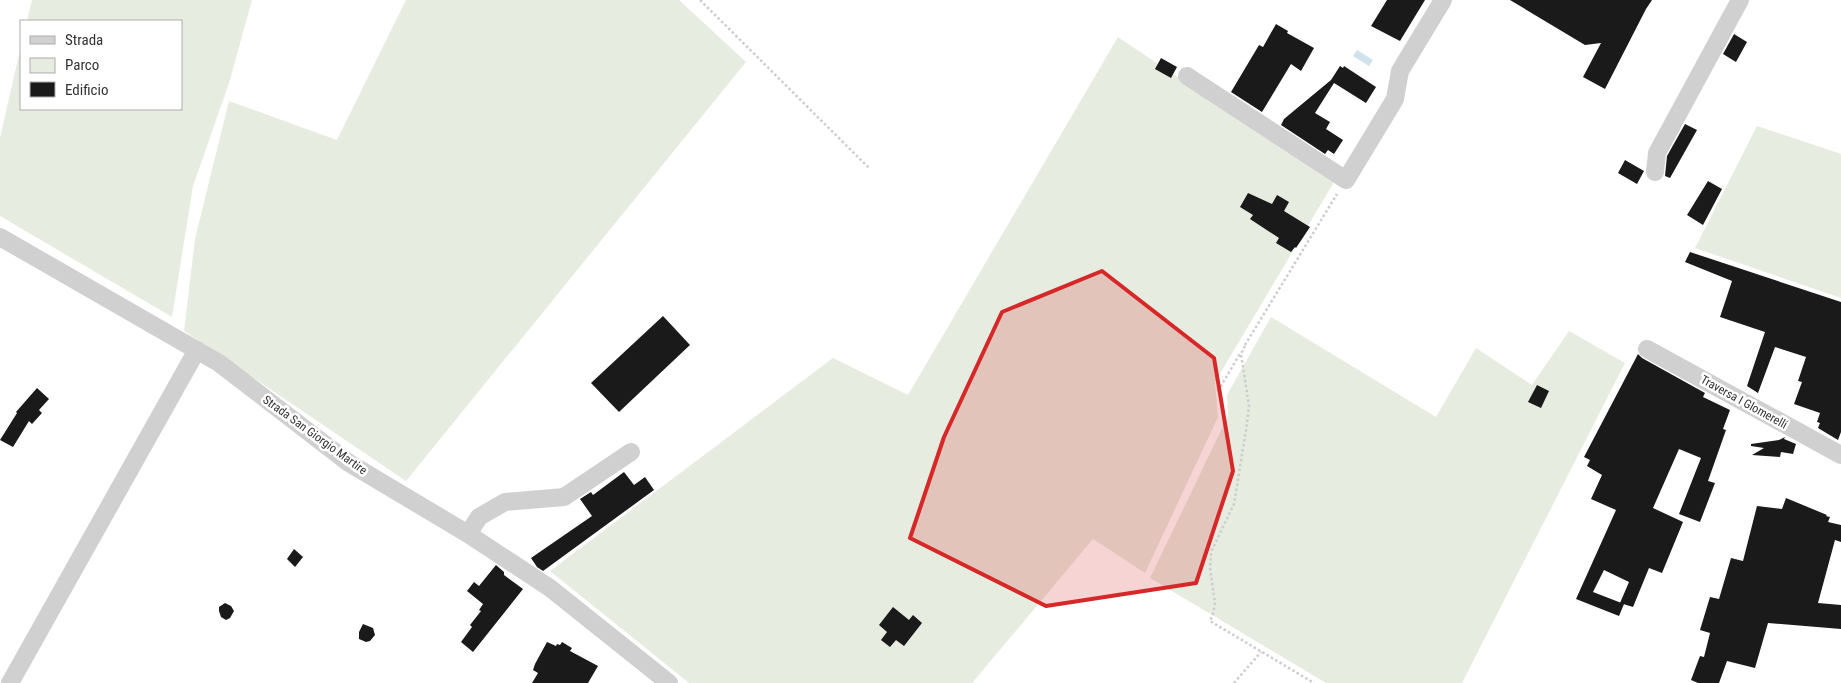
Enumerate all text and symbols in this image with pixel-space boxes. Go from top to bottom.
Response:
legend [20,20,182,110]
text: Strada [65,31,103,49]
text: Parco [65,56,99,74]
text: Edificio [65,81,108,99]
street label: Traversa I Glomerelli [1698,372,1790,432]
street label: Strada San Giorgio Martire [260,393,370,478]

